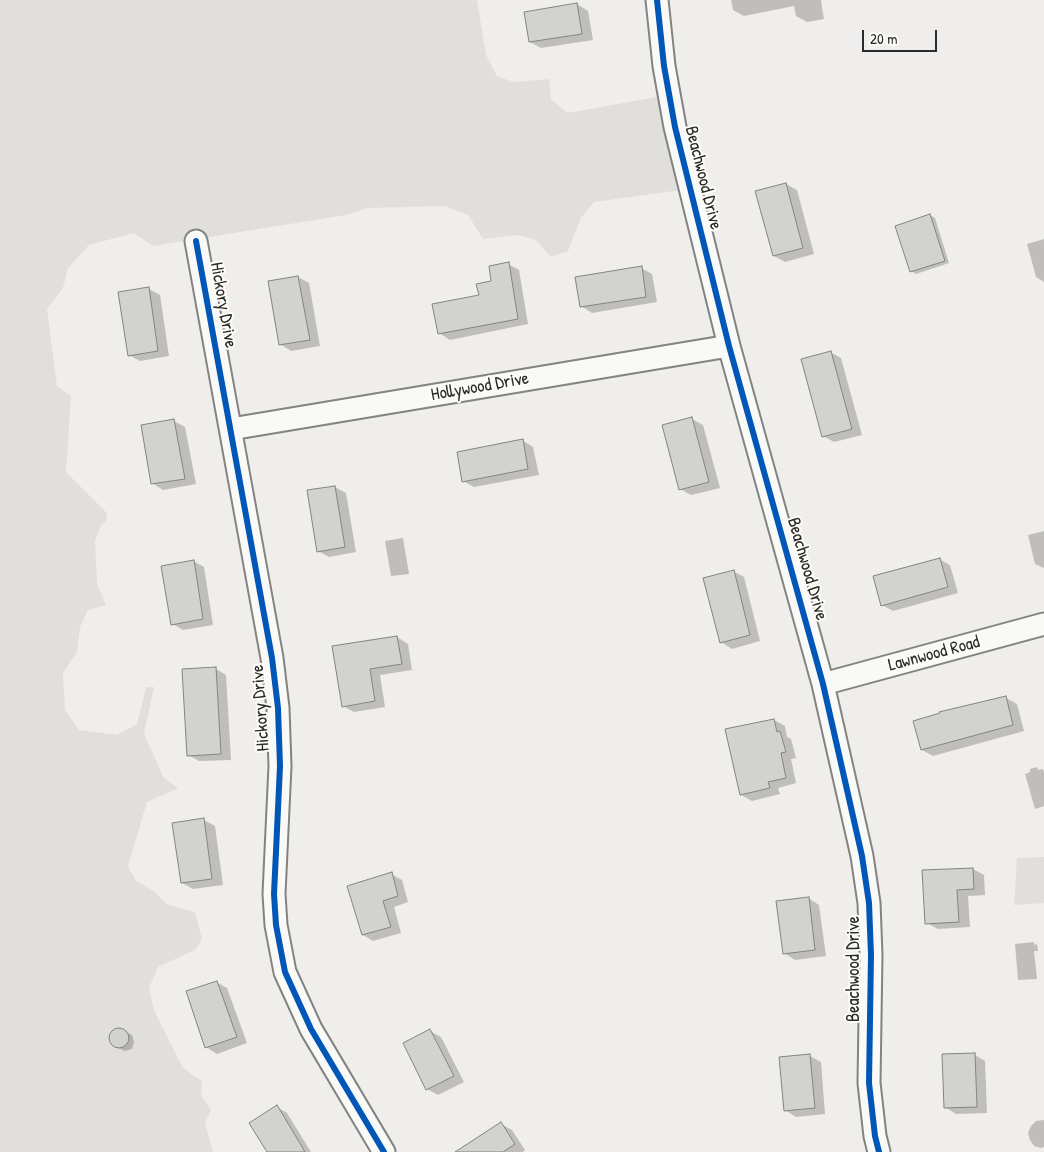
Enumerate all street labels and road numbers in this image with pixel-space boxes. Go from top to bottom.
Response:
street label: Beachwood Drive [680,124,726,232]
street label: Hickory Drive [205,260,241,350]
street label: Hollywood Drive [429,368,531,406]
street label: Beachwood Drive [782,515,832,623]
street label: Lawnwood Road [886,631,982,677]
street label: Hickory Drive [247,664,275,752]
street label: Beachwood Drive [843,916,865,1022]

